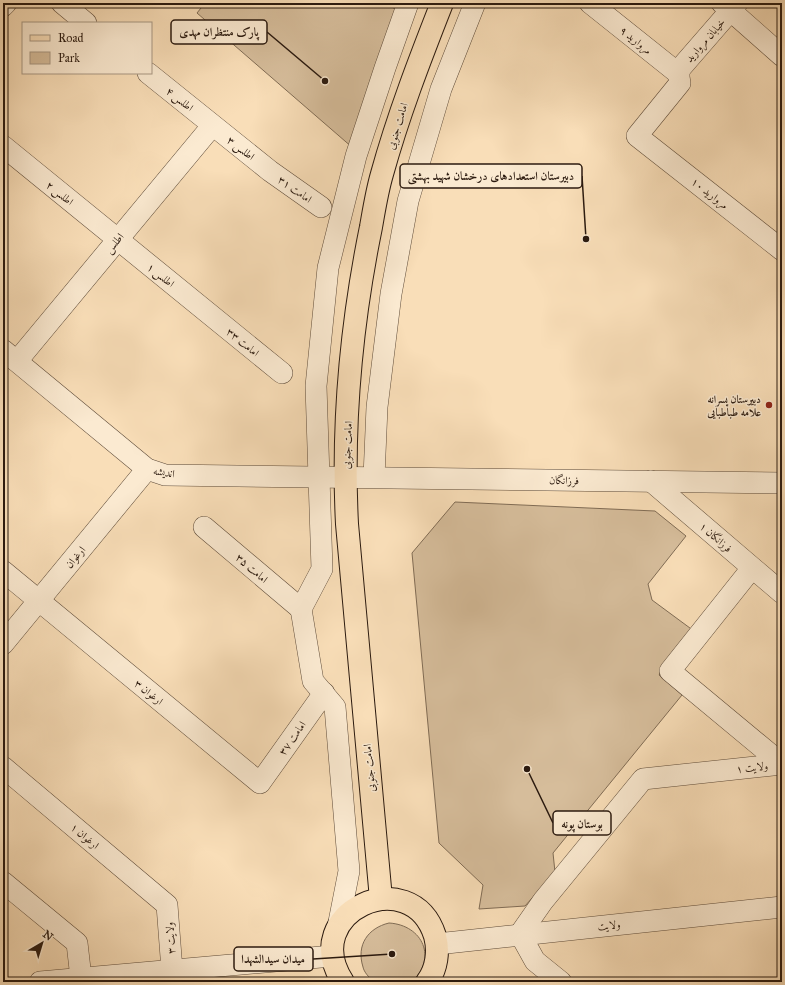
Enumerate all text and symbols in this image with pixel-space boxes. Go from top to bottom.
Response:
street label: خیابان مروارید [683,16,729,66]
callout: پارک منتظران مهدی [171,20,267,44]
legend [22,22,152,74]
street label: مروارید ۹ [617,24,654,58]
text: پارک منتظران مهدی [179,25,259,41]
text: Road [58,31,84,45]
text: Park [58,51,80,65]
street label: اطلس ۴ [163,84,196,115]
street label: امامت جنوبی [384,101,412,151]
street label: اطلس ۳ [224,134,257,164]
callout: دبیرستان استعدادهای درخشان شهید بهشتی [400,164,582,188]
text: دبیرستان استعدادهای درخشان شهید بهشتی [408,169,574,185]
street label: امامت ۳۱ [275,173,314,206]
street label: مروارید ۱۰ [688,175,731,213]
street label: اطلس ۲ [43,178,76,209]
street label: اطلس [102,230,127,257]
street label: اطلس ۱ [144,260,177,291]
street label: امامت ۳۳ [224,325,262,360]
place label: دبیرستان پسرانه علامه طباطبایی [706,393,762,420]
marker: دبیرستان پسرانه علامه طباطبایی [764,400,774,410]
street label: امامت جنوبی [340,421,356,469]
street label: اندیشه [152,464,176,481]
street label: فرزانگان [549,473,579,488]
street label: فرزانگان ۱ [696,519,735,556]
street label: ارغوان [63,544,88,571]
street label: امامت ۳۵ [233,551,270,586]
street label: ارغوان ۳ [132,677,166,708]
street label: امامت ۳۷ [276,719,309,758]
street label: امامت جنوبی [361,743,379,793]
street label: ولایت ۱ [735,759,769,776]
callout: بوستان پونه [553,811,611,835]
text: بوستان پونه [561,817,603,833]
street label: ارغوان ۱ [68,821,102,852]
street label: ولایت [597,918,621,933]
street label: ولایت ۳ [163,922,178,954]
north arrow [22,923,62,963]
text: N [40,928,56,944]
callout: میدان سیدالشهدا [234,947,313,971]
text: میدان سیدالشهدا [241,952,305,967]

